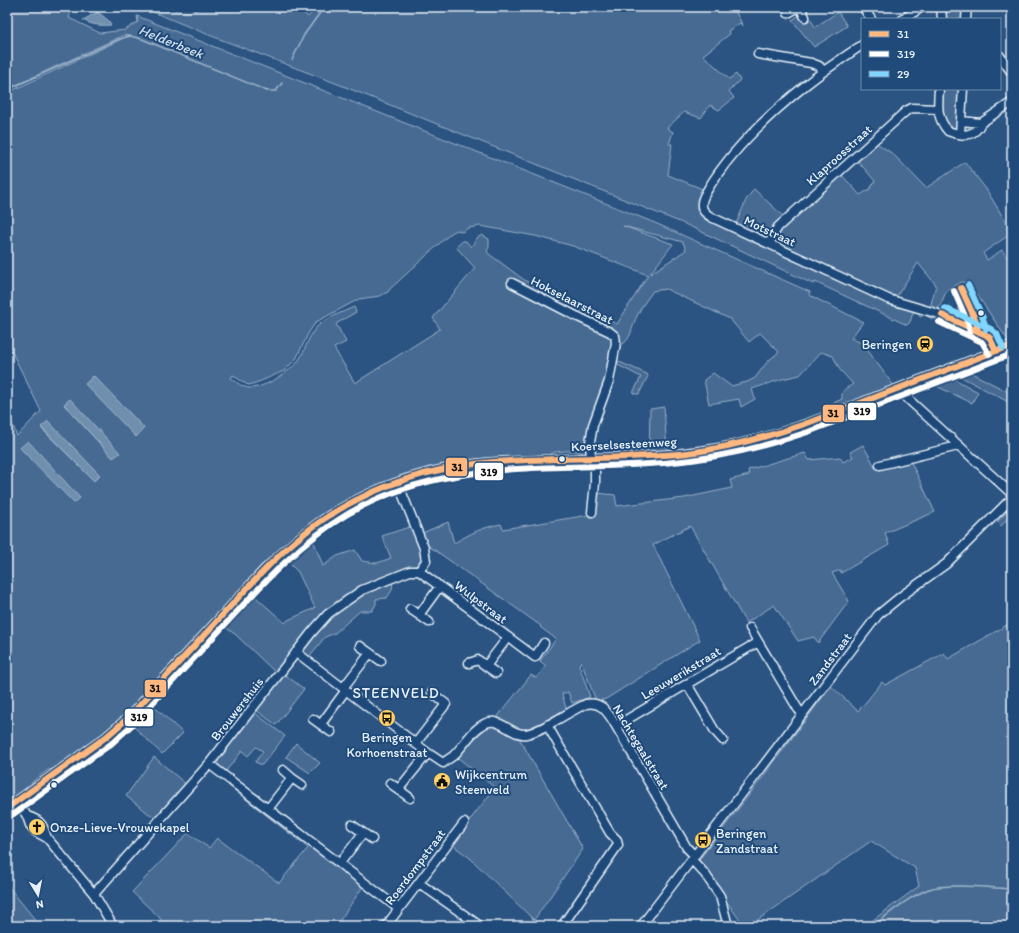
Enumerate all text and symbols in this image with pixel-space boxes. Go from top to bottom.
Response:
legend [861,18,1001,90]
water label: Helderbeek [136,21,206,63]
text: 31 [897,27,910,41]
text: 319 [897,47,915,61]
text: 29 [897,67,910,81]
street label: Klaproosstraat [803,122,875,188]
street label: Motstraat [742,212,798,250]
street label: Hokselaarstraat [528,273,616,327]
unlabelled marker [976,308,986,318]
station icon: Beringen [915,334,935,354]
place label: Beringen [862,337,913,352]
line badge: 319 [847,402,877,421]
line badge: 31 [822,404,845,423]
text: 319 [854,405,871,418]
text: 31 [827,407,839,420]
street label: Koerselsesteenweg [571,434,678,454]
unlabelled marker [557,454,567,464]
line badge: 31 [445,457,468,477]
text: 31 [451,461,463,474]
line badge: 319 [474,462,504,481]
text: 319 [481,466,498,479]
street label: Wulpstraat [452,577,510,627]
street label: Zandstraat [805,630,855,688]
street label: Leeuwerikstraat [638,643,724,703]
street label: Brouwershuis [208,674,267,744]
line badge: 31 [144,679,167,698]
text: 31 [149,682,161,695]
district label: STEENVELD [352,684,440,702]
street label: Nachtegaalstraat [610,702,672,792]
line badge: 319 [124,708,154,727]
bus stop icon: Beringen Korhoenstraat [377,708,397,728]
text: 319 [131,711,148,724]
place label: Beringen Korhoenstraat [347,730,428,760]
place label: Wijkcentrum Steenveld [455,767,527,797]
public building icon: Wijkcentrum Steenveld [432,771,452,791]
unlabelled marker [49,780,59,790]
church icon: Onze-Lieve-Vrouwekapel [27,817,47,837]
place label: Onze-Lieve-Vrouwekapel [50,820,190,835]
street label: Roerdompstraat [382,826,448,908]
place label: Beringen Zandstraat [716,826,778,856]
bus stop icon: Beringen Zandstraat [693,830,713,850]
north arrow [18,875,58,915]
text: N [35,897,44,911]

